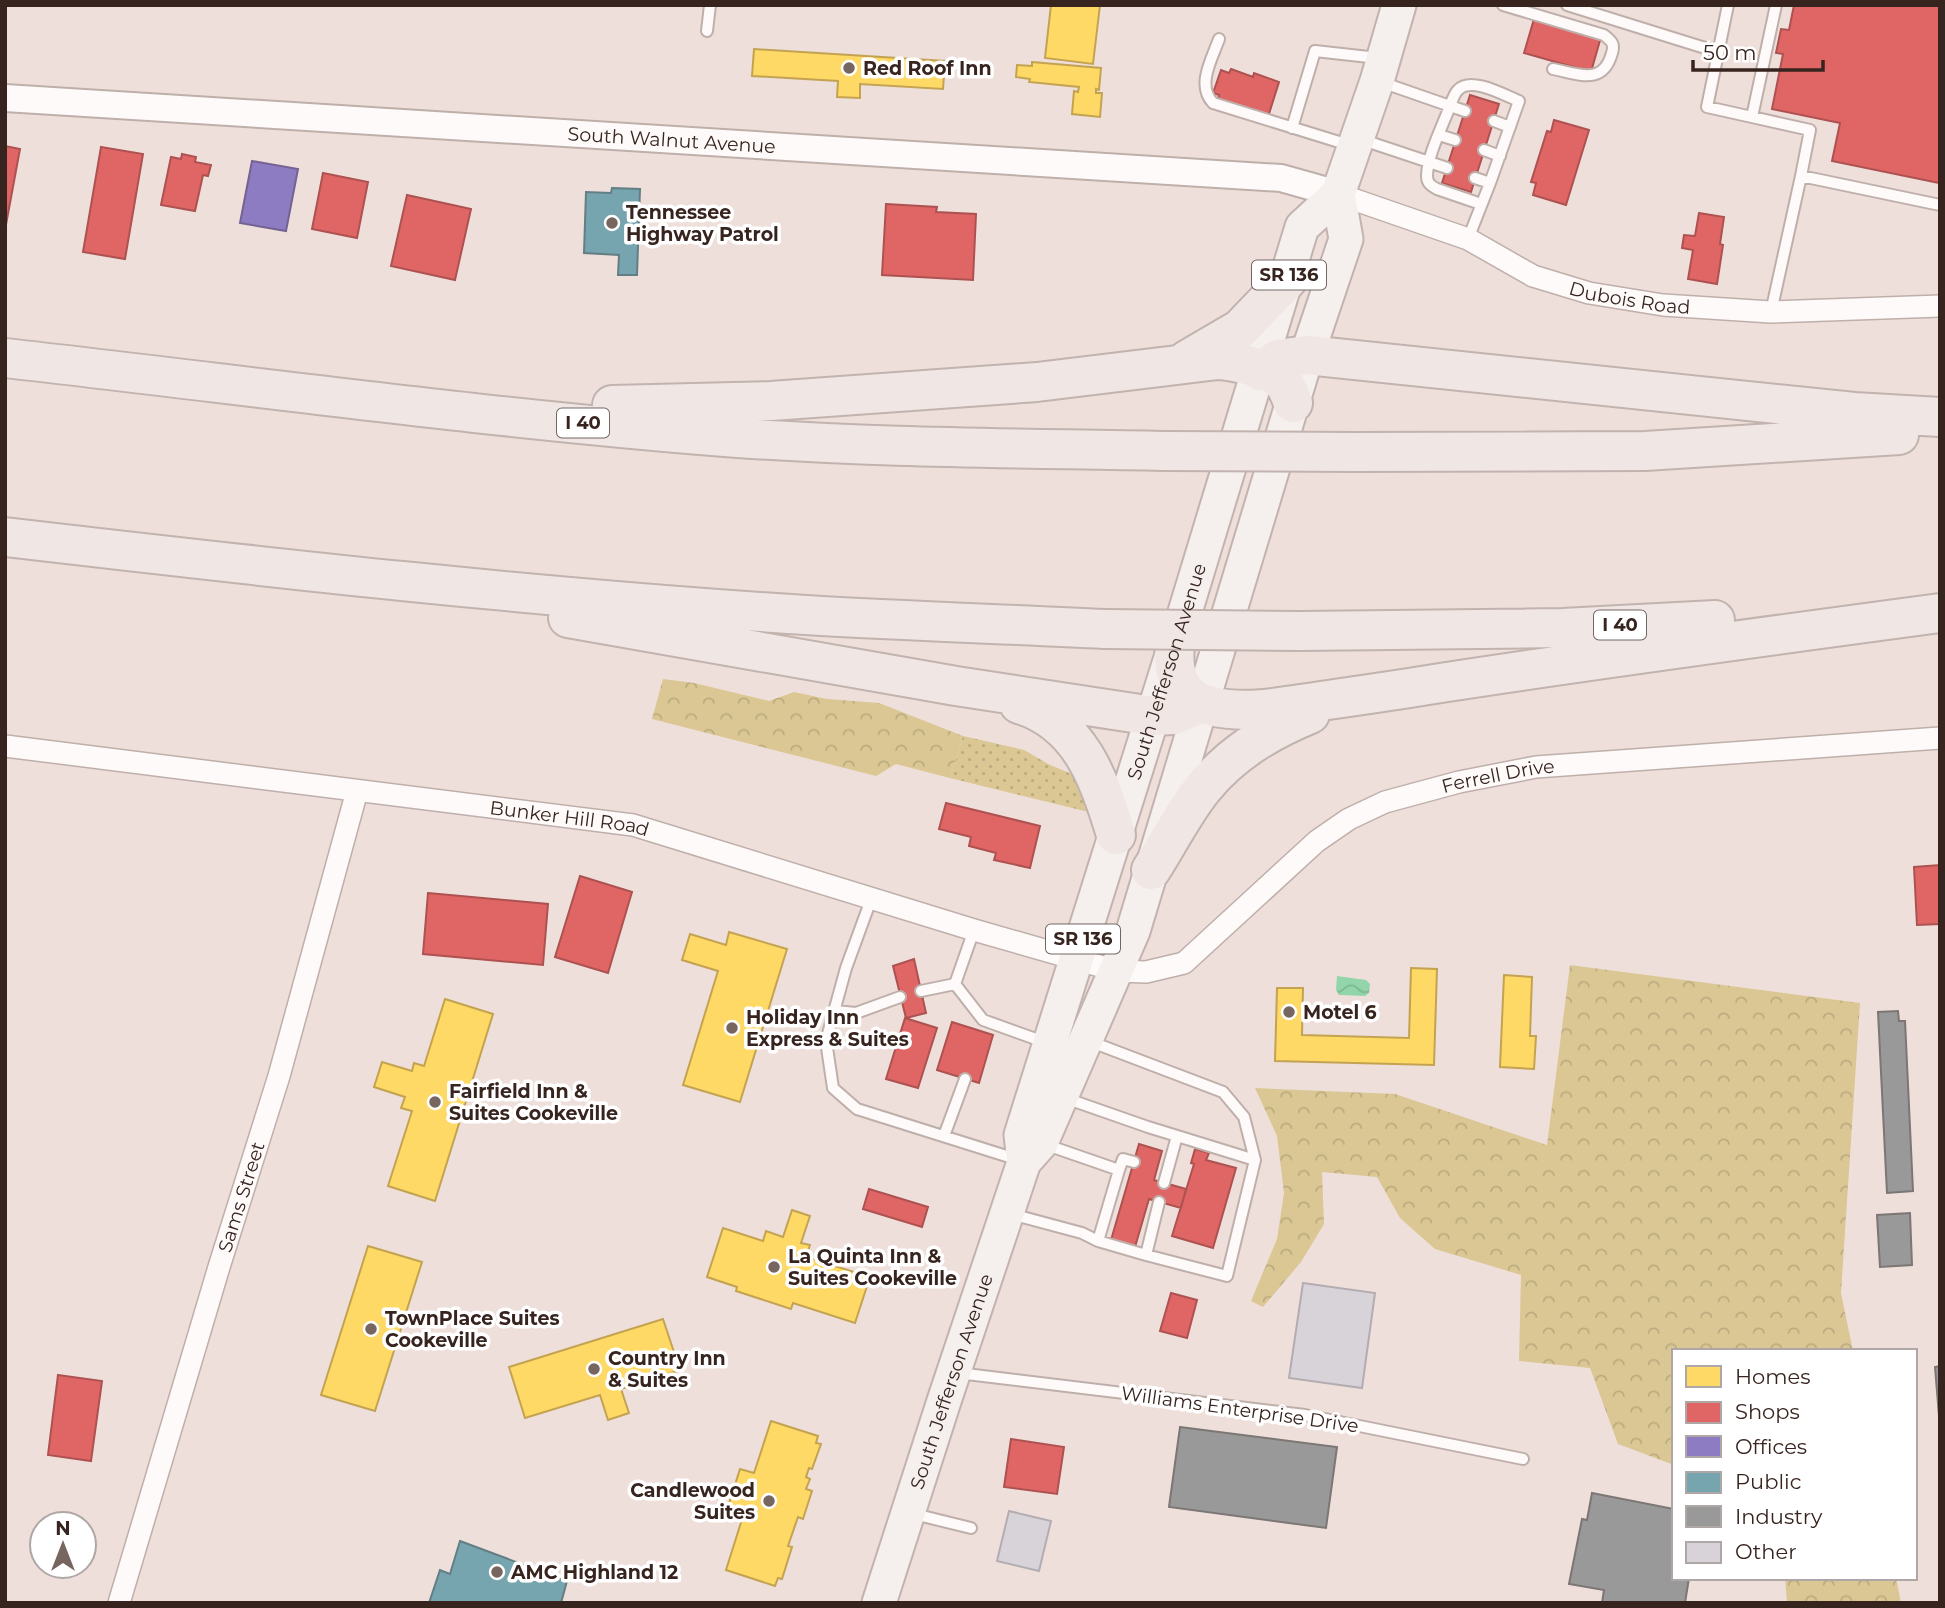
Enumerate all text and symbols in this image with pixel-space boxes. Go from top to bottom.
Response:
scale bar [1693,28,1822,72]
text: 50 m [1703,40,1757,65]
place label: Red Roof Inn [863,57,992,80]
marker: Red Roof Inn [841,60,857,76]
street label: South Walnut Avenue [567,122,776,158]
place label: Tennessee Highway Patrol [626,201,779,246]
marker: Tennessee Highway Patrol [604,215,620,231]
road number: SR 136 [1252,260,1326,290]
street label: Dubois Road [1566,277,1691,319]
road number: I 40 [557,408,609,438]
street label: South Jefferson Avenue [1122,560,1211,783]
road number: I 40 [1594,610,1646,640]
street label: Ferrell Drive [1439,755,1555,798]
street label: Bunker Hill Road [488,796,652,841]
road number: SR 136 [1046,924,1120,954]
place label: Motel 6 [1303,1001,1377,1024]
marker: Motel 6 [1281,1004,1297,1020]
place label: Holiday Inn Express & Suites [746,1006,909,1051]
marker: Holiday Inn Express & Suites [724,1020,740,1036]
place label: Fairfield Inn & Suites Cookeville [449,1080,618,1125]
marker: Fairfield Inn & Suites Cookeville [427,1094,443,1110]
street label: Sams Street [213,1139,270,1255]
place label: La Quinta Inn & Suites Cookeville [788,1245,957,1290]
marker: La Quinta Inn & Suites Cookeville [766,1259,782,1275]
street label: South Jefferson Avenue [905,1271,998,1492]
place label: TownPlace Suites Cookeville [385,1307,560,1352]
marker: TownPlace Suites Cookeville [363,1321,379,1337]
place label: Country Inn & Suites [608,1347,726,1392]
legend [1672,1349,1917,1580]
marker: Country Inn & Suites [586,1361,602,1377]
text: Homes [1735,1364,1810,1389]
street label: Williams Enterprise Drive [1120,1381,1360,1438]
text: Shops [1735,1399,1800,1424]
text: Offices [1735,1434,1807,1459]
text: Public [1735,1469,1802,1494]
place label: Candlewood Suites [630,1479,755,1524]
marker: Candlewood Suites [761,1493,777,1509]
text: Industry [1735,1504,1823,1529]
north arrow [28,1510,98,1580]
text: N [55,1517,71,1540]
text: Other [1735,1539,1797,1564]
place label: AMC Highland 12 [510,1561,678,1584]
marker: AMC Highland 12 [489,1564,505,1580]

